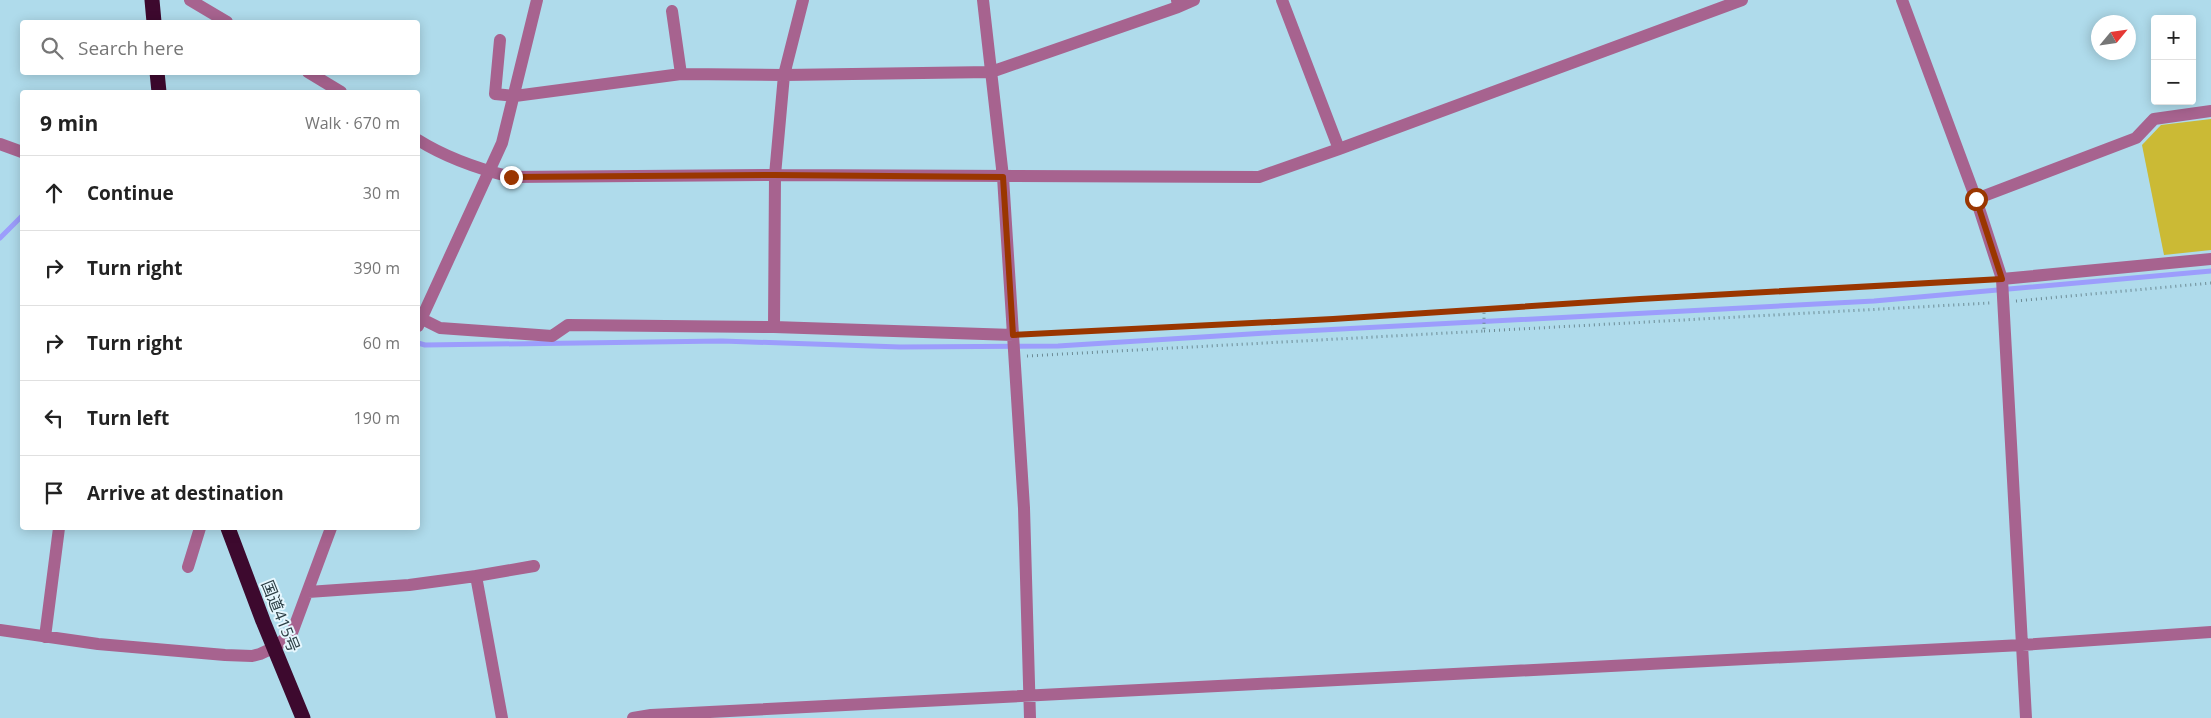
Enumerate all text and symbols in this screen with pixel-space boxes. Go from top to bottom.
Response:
north arrow [2091,15,2136,60]
map controls [2151,15,2196,105]
button: + [2151,15,2196,60]
search box [20,20,420,75]
icon: search [38,34,66,62]
text: Search here [78,35,184,61]
button: − [2151,60,2196,105]
text: 9 min [40,109,98,137]
text: Walk · 670 m [305,112,400,134]
route end [500,166,523,189]
icon: ahead [40,179,68,207]
text: Continue [87,180,174,206]
text: 30 m [363,182,400,204]
route start [1965,188,1988,211]
icon: right [40,254,68,282]
text: Turn right [87,255,182,281]
text: 390 m [354,257,400,279]
icon: right [40,329,68,357]
text: Turn right [87,330,182,356]
text: 60 m [363,332,400,354]
icon: left [40,404,68,432]
text: Turn left [87,405,169,431]
text: 190 m [354,407,400,429]
icon: arrive [40,479,68,507]
text: Arrive at destination [87,480,284,506]
street label: 国道415号 [257,577,305,655]

